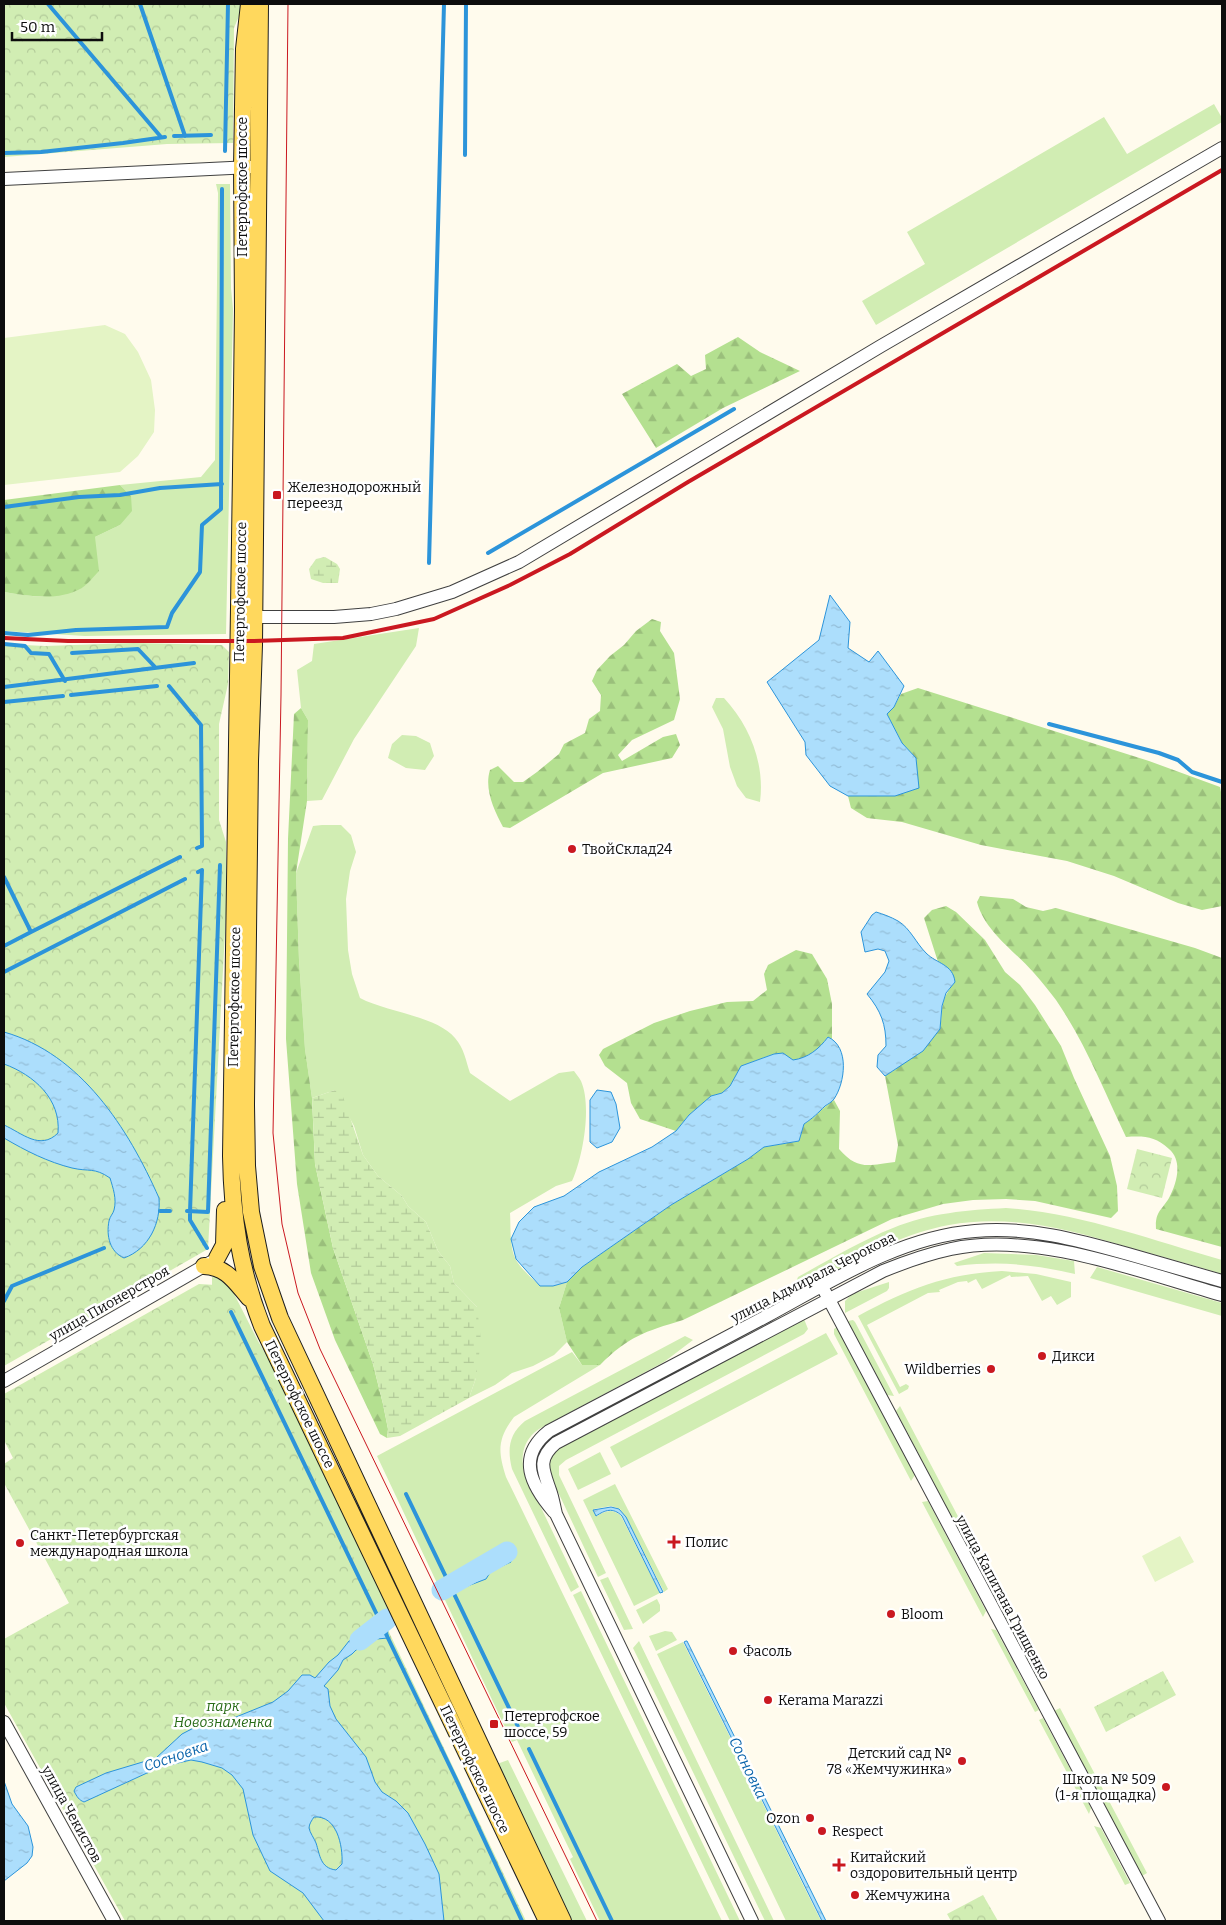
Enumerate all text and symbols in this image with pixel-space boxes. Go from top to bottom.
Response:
scale bar [12,10,102,42]
text: 50 m [20,18,56,36]
street label: Петергофское шоссе [234,117,251,257]
place label: Железнодорожный переезд [287,479,421,512]
marker: Железнодорожный переезд [271,489,283,501]
street label: Петергофское шоссе [231,522,250,662]
place label: ТвойСклад24 [582,841,672,858]
marker: ТвойСклад24 [566,843,578,855]
street label: Петергофское шоссе [225,927,244,1067]
street label: улица Адмирала Черокова [727,1228,899,1327]
street label: улица Пионерстроя [45,1262,172,1345]
street label: Петергофское шоссе [261,1337,338,1471]
place label: Дикси [1052,1348,1095,1365]
marker: Дикси [1036,1350,1048,1362]
place label: Wildberries [904,1361,981,1378]
marker: Wildberries [985,1363,997,1375]
street label: улица Капитана Грищенко [951,1511,1053,1682]
place label: Санкт-Петербургская международная школа [30,1527,189,1560]
place label: Полис [685,1534,728,1551]
marker: Полис [667,1535,681,1549]
marker: Санкт-Петербургская международная школа [14,1537,26,1549]
place label: Bloom [901,1606,944,1623]
marker: Bloom [885,1608,897,1620]
place label: Фасоль [743,1643,792,1660]
marker: Фасоль [727,1645,739,1657]
place label: Kerama Marazzi [778,1692,883,1709]
marker: Kerama Marazzi [762,1694,774,1706]
park label: парк Новознаменка [174,1698,272,1731]
street label: Петергофское шоссе [436,1702,513,1836]
place label: Петергофское шоссе, 59 [504,1708,600,1741]
marker: Петергофское шоссе, 59 [488,1718,500,1730]
water label: Сосновка [725,1734,771,1802]
water label: Сосновка [141,1737,211,1775]
place label: Детский сад № 78 «Жемчужинка» [827,1745,952,1778]
marker: Детский сад № 78 «Жемчужинка» [956,1755,968,1767]
street label: улица Чекистов [37,1762,105,1866]
place label: Школа № 509 (1-я площадка) [1055,1771,1156,1804]
marker: Школа № 509 (1-я площадка) [1160,1781,1172,1793]
place label: Ozon [766,1810,800,1827]
marker: Ozon [804,1812,816,1824]
place label: Respect [832,1823,883,1840]
marker: Respect [816,1825,828,1837]
place label: Китайский оздоровительный центр [850,1849,1017,1882]
marker: Китайский оздоровительный центр [832,1858,846,1872]
place label: Жемчужина [865,1887,951,1904]
marker: Жемчужина [849,1889,861,1901]

